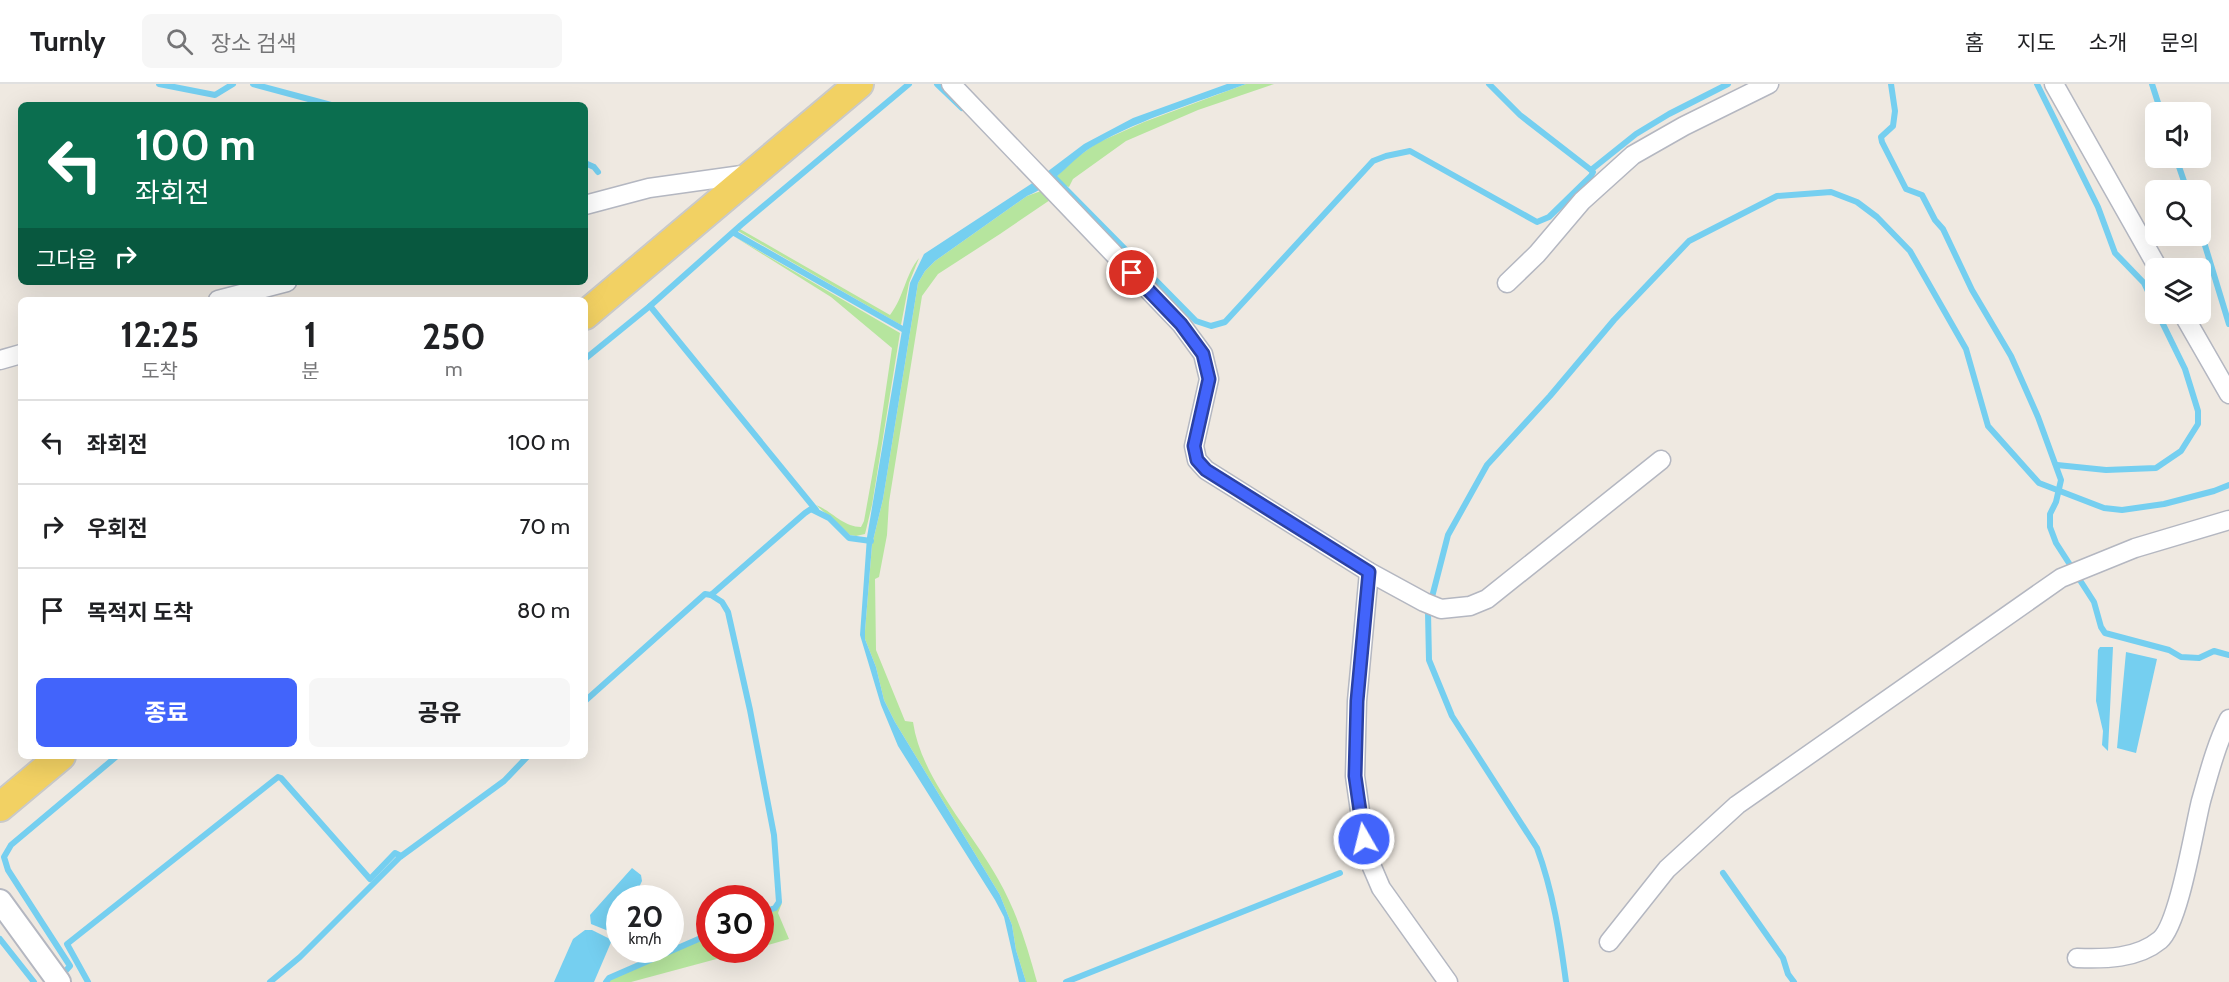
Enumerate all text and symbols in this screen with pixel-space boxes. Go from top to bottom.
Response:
search box [142,14,562,68]
text: Turnly [30,24,106,58]
icon: search [163,25,196,58]
text: 장소 검색 [211,30,297,57]
text: 홈 [1965,30,1984,55]
text: 지도 [2017,30,2056,55]
text: 소개 [2089,30,2127,55]
text: 문의 [2160,30,2199,55]
map controls [2145,102,2211,324]
button: sound [2145,102,2211,168]
text: 100 m [135,119,256,171]
icon: left [36,126,114,204]
text: 좌회전 [135,176,210,209]
button: search [2145,180,2211,246]
icon: right [109,240,142,273]
text: 그다음 [36,246,97,273]
pin [1106,247,1157,298]
icon: arrive [1115,256,1148,289]
button: layers [2145,258,2211,324]
text: 12:25 [120,312,199,356]
text: 1 [304,312,317,356]
text: 250 [422,314,486,358]
text: m [445,357,463,381]
text: 도착 [141,359,178,383]
text: 분 [301,359,320,383]
icon: left [36,426,69,459]
text: 100 m [508,429,570,456]
text: 좌회전 [87,431,148,458]
icon: right [36,510,69,543]
text: 70 m [520,513,570,540]
text: 우회전 [87,515,148,542]
icon: arrive [36,594,69,627]
text: 80 m [517,597,570,624]
text: 목적지 도착 [87,599,193,626]
button: 종료 [36,678,297,747]
button: 공유 [309,678,570,747]
position arrow [1332,807,1396,871]
speed limit sign: 30 [696,885,774,963]
text: 20 [626,898,664,935]
text: km/h [629,930,661,948]

